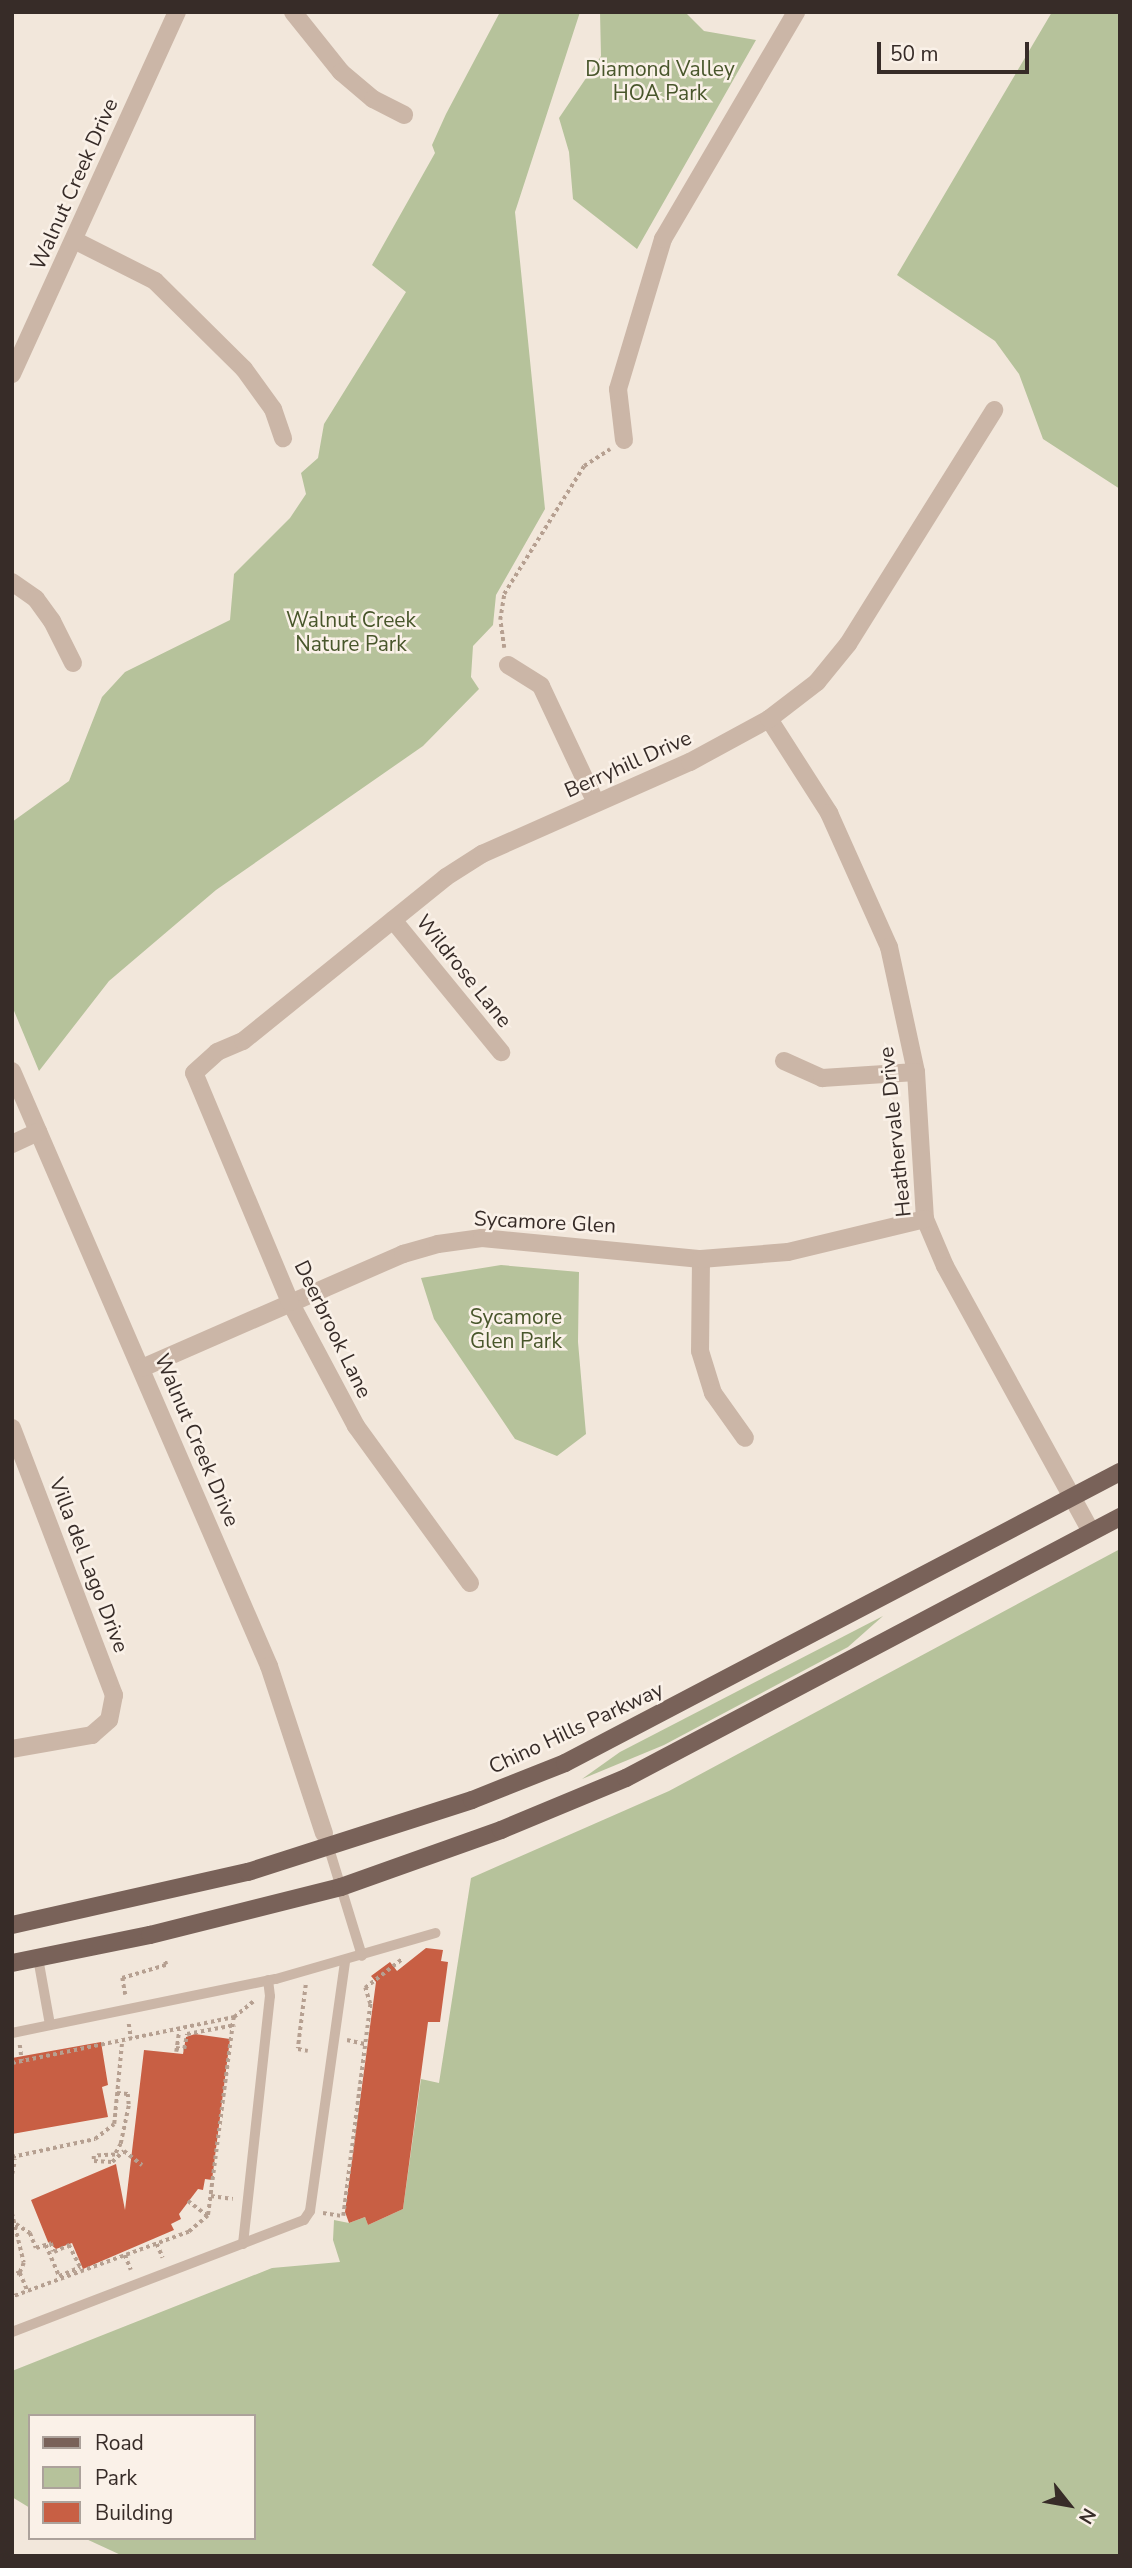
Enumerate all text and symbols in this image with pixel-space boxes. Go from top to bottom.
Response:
scale bar [880,28,1032,72]
text: 50 m [890,40,939,68]
park label: Diamond Valley HOA Park [585,56,735,106]
street label: Walnut Creek Drive [25,94,123,274]
park label: Walnut Creek Nature Park [286,607,416,657]
street label: Berryhill Drive [561,725,695,803]
street label: Wildrose Lane [411,910,517,1032]
street label: Heathervale Drive [874,1046,916,1218]
street label: Sycamore Glen [473,1206,617,1238]
street label: Deerbrook Lane [289,1256,377,1402]
park label: Sycamore Glen Park [470,1304,562,1354]
street label: Walnut Creek Drive [149,1350,245,1530]
street label: Villa del Lago Drive [44,1474,134,1656]
street label: Chino Hills Parkway [485,1677,667,1779]
legend [28,2414,256,2540]
text: Road [95,2429,144,2457]
text: Park [95,2464,137,2492]
north arrow [1034,2470,1104,2540]
text: Building [95,2499,173,2527]
text: N [1072,2503,1102,2529]

